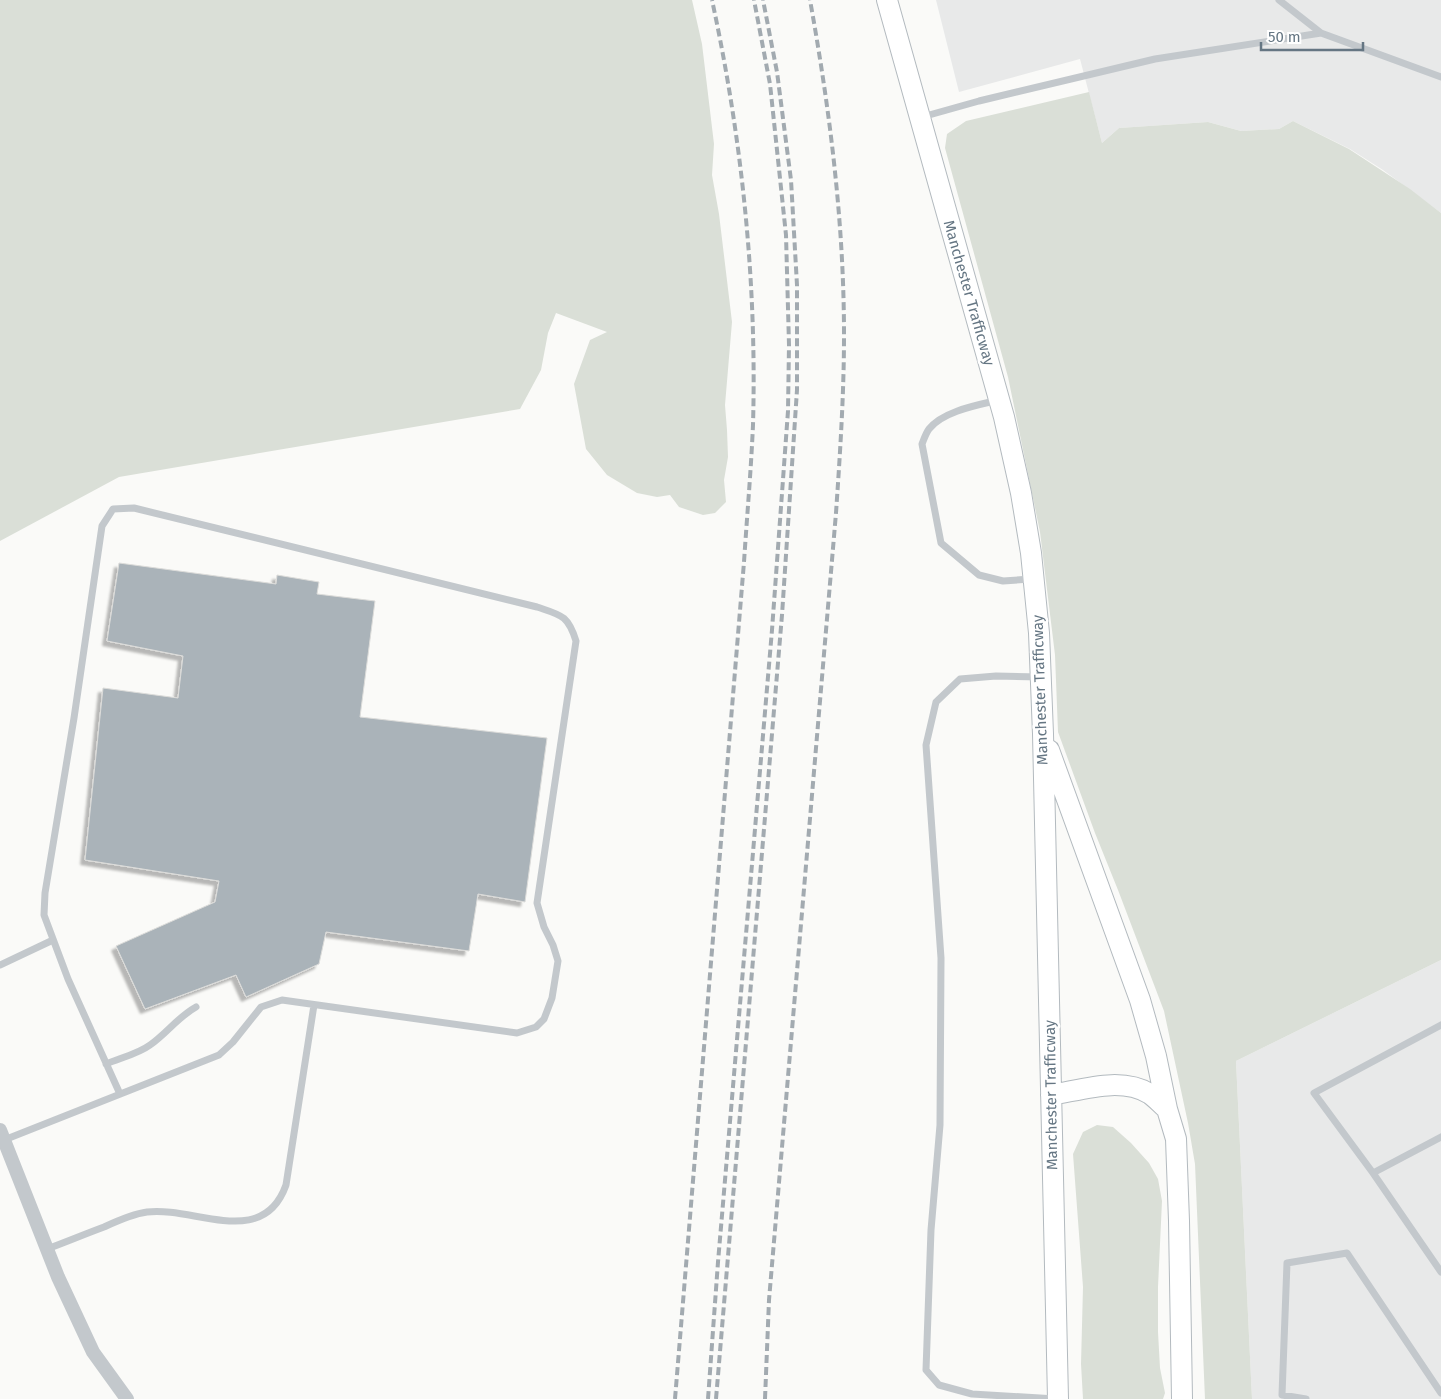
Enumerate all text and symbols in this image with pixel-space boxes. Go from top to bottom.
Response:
scale bar [1261,20,1364,52]
text: 50 m [1268,28,1301,46]
street label: Manchester Trafficway [940,218,999,368]
street label: Manchester Trafficway [1028,614,1052,765]
street label: Manchester Trafficway [1041,1019,1061,1170]

